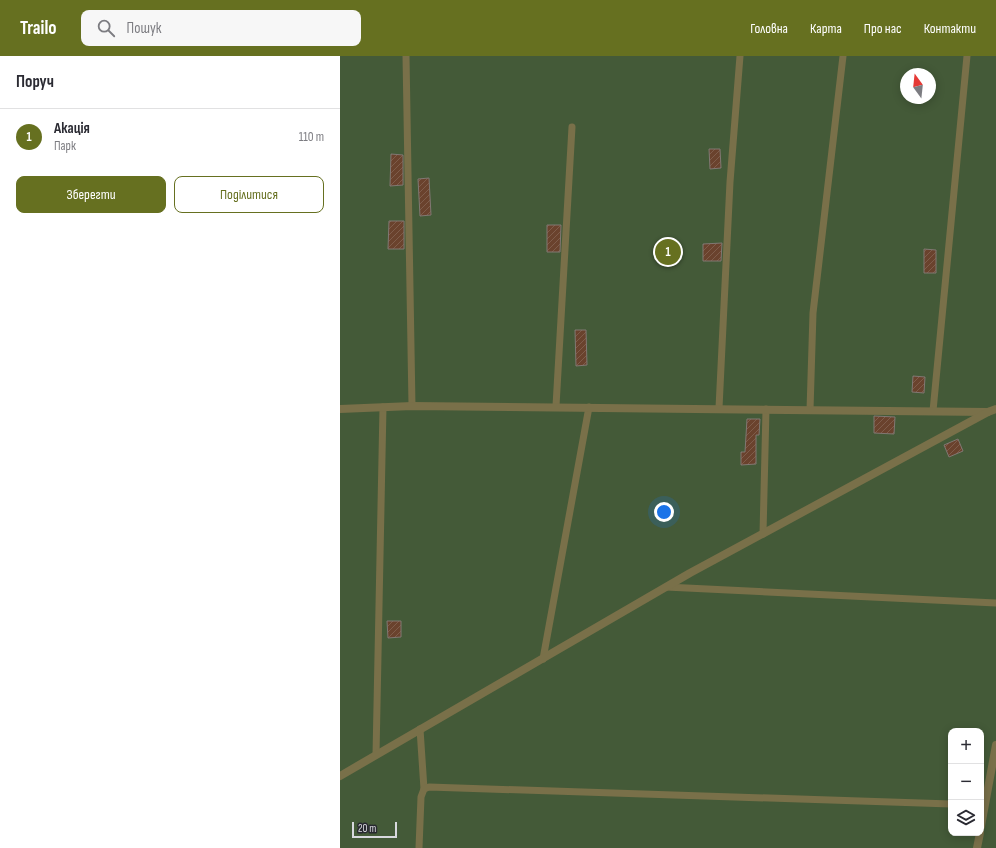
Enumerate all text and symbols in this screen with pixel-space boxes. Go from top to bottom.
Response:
search box [81,10,361,46]
text: Trailo [20,17,57,40]
icon: search [95,17,117,39]
text: Пошук [127,19,161,38]
text: Головна [750,20,788,37]
text: Карта [810,20,842,37]
text: Про нас [864,20,902,37]
text: Контакти [924,20,976,37]
north arrow [900,68,936,104]
text: Поруч [16,72,54,92]
text: Акація [54,119,90,138]
text: 1 [26,129,32,145]
text: 110 m [299,129,324,145]
text: Парк [54,138,76,154]
button: Зберегти [16,176,166,213]
button: Поділитися [174,176,324,213]
pin: 1 [655,237,681,267]
your location [654,502,674,522]
map controls [948,728,984,836]
button: + [948,728,984,764]
button: − [948,764,984,800]
button: layers [948,800,984,836]
scale bar [352,820,397,839]
text: 20 m [358,822,376,835]

